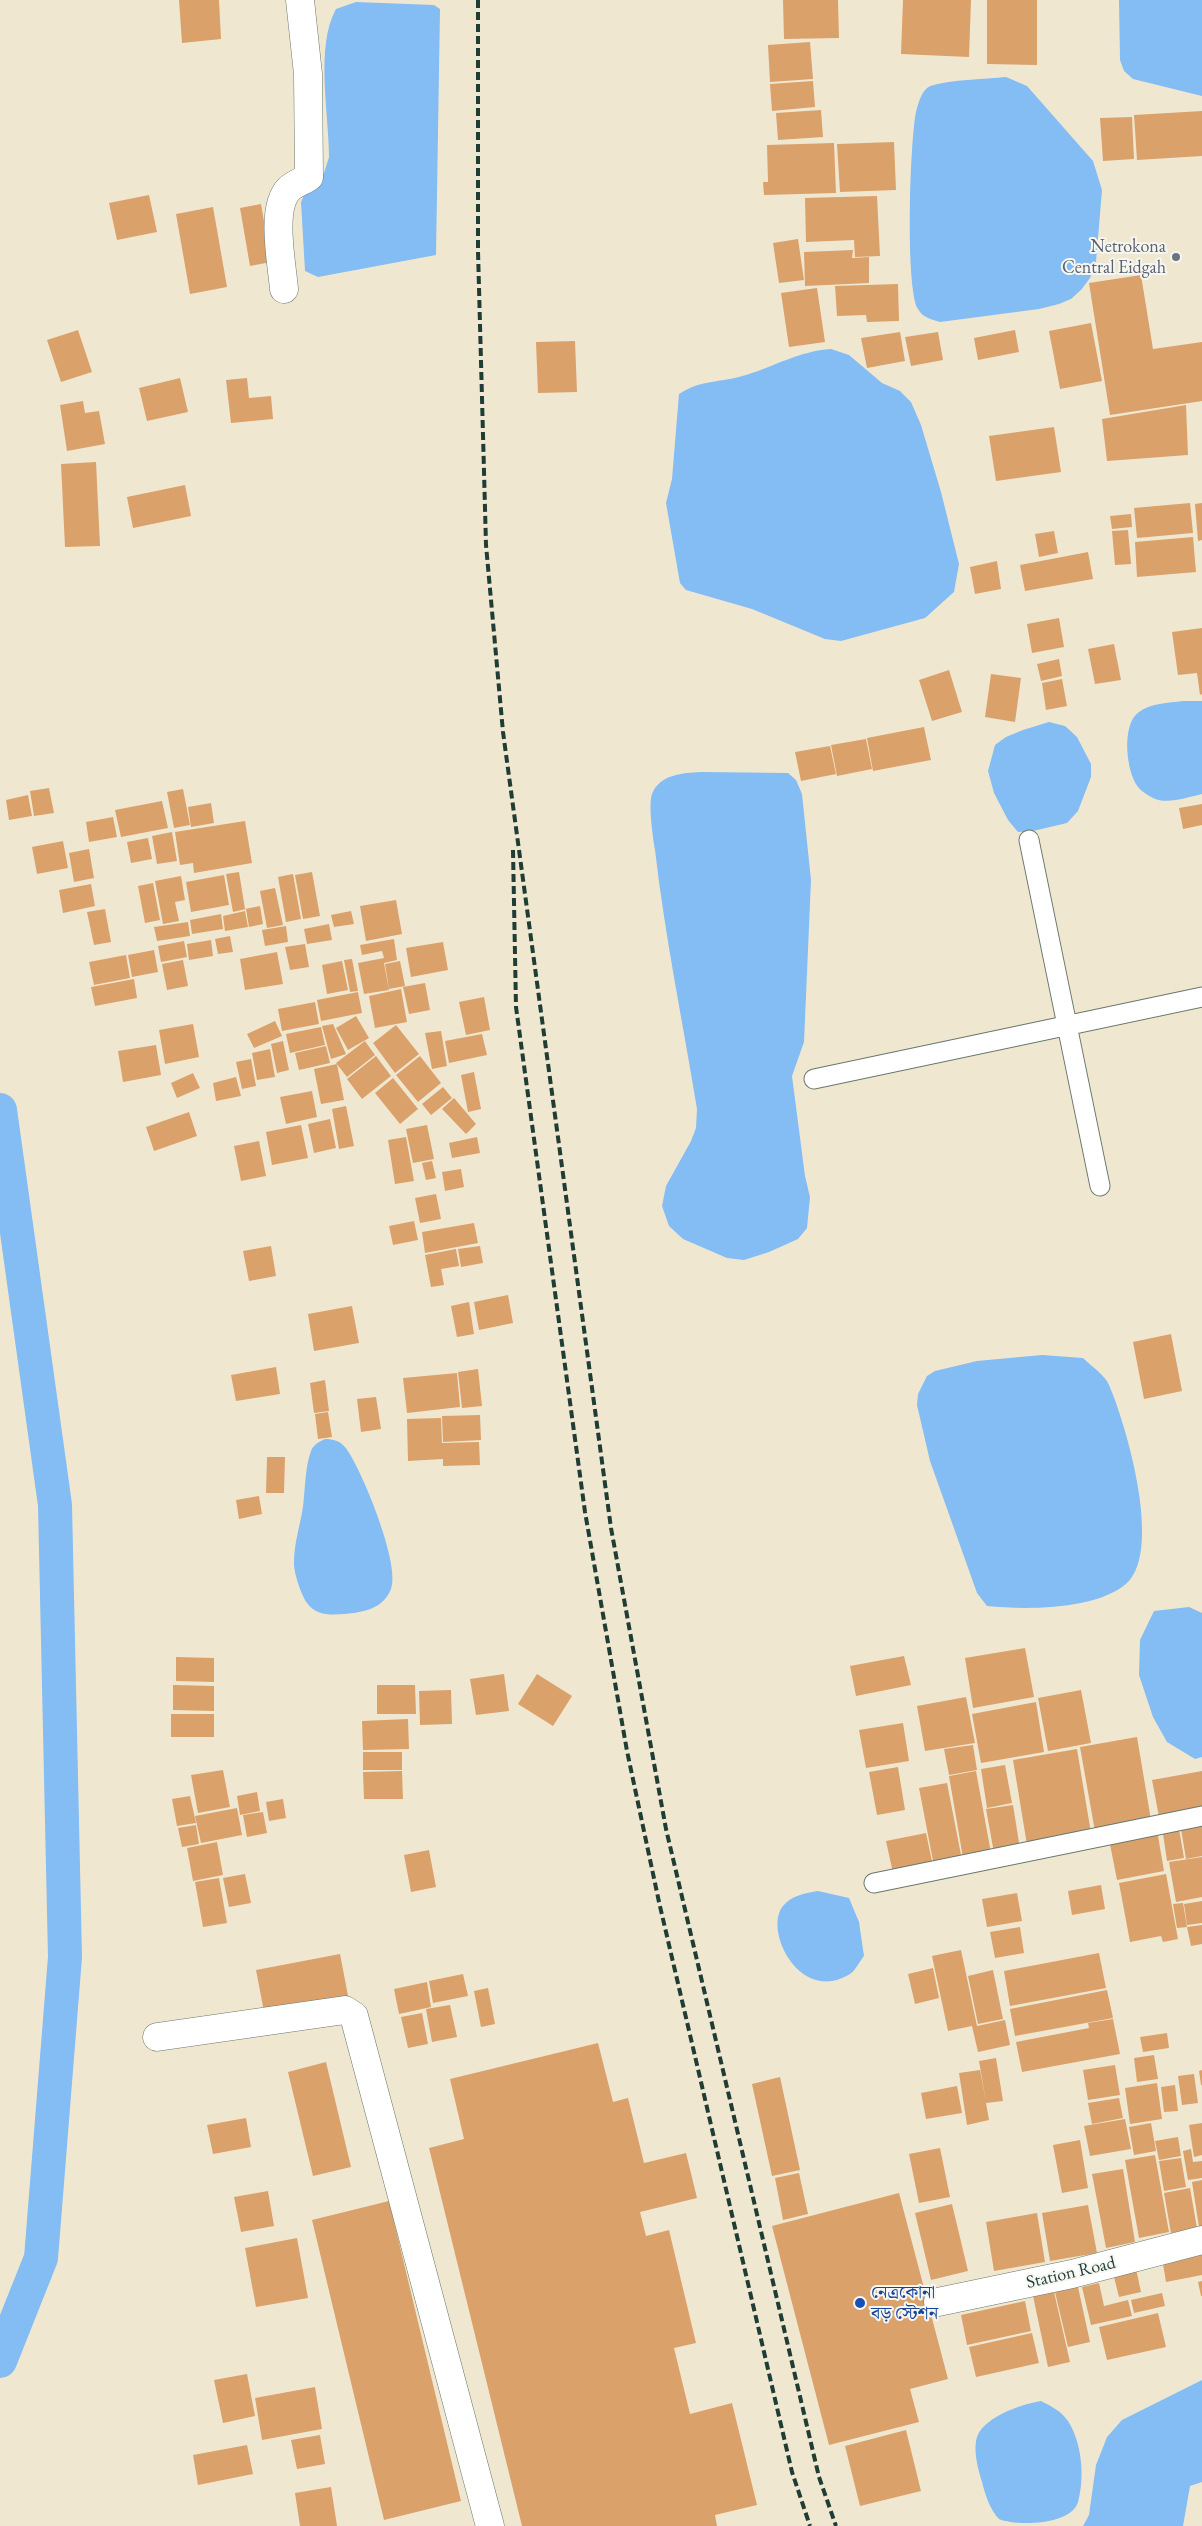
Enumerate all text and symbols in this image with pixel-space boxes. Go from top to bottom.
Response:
place label: Netrokona Central Eidgah [1062,236,1166,278]
marker: Netrokona Central Eidgah [1170,251,1182,263]
street label: Station Road [1024,2252,1118,2294]
place label: নেত্রকোনা বড় স্টেশন [871,2282,938,2324]
marker: নেত্রকোনা বড় স্টেশন [853,2296,867,2310]

